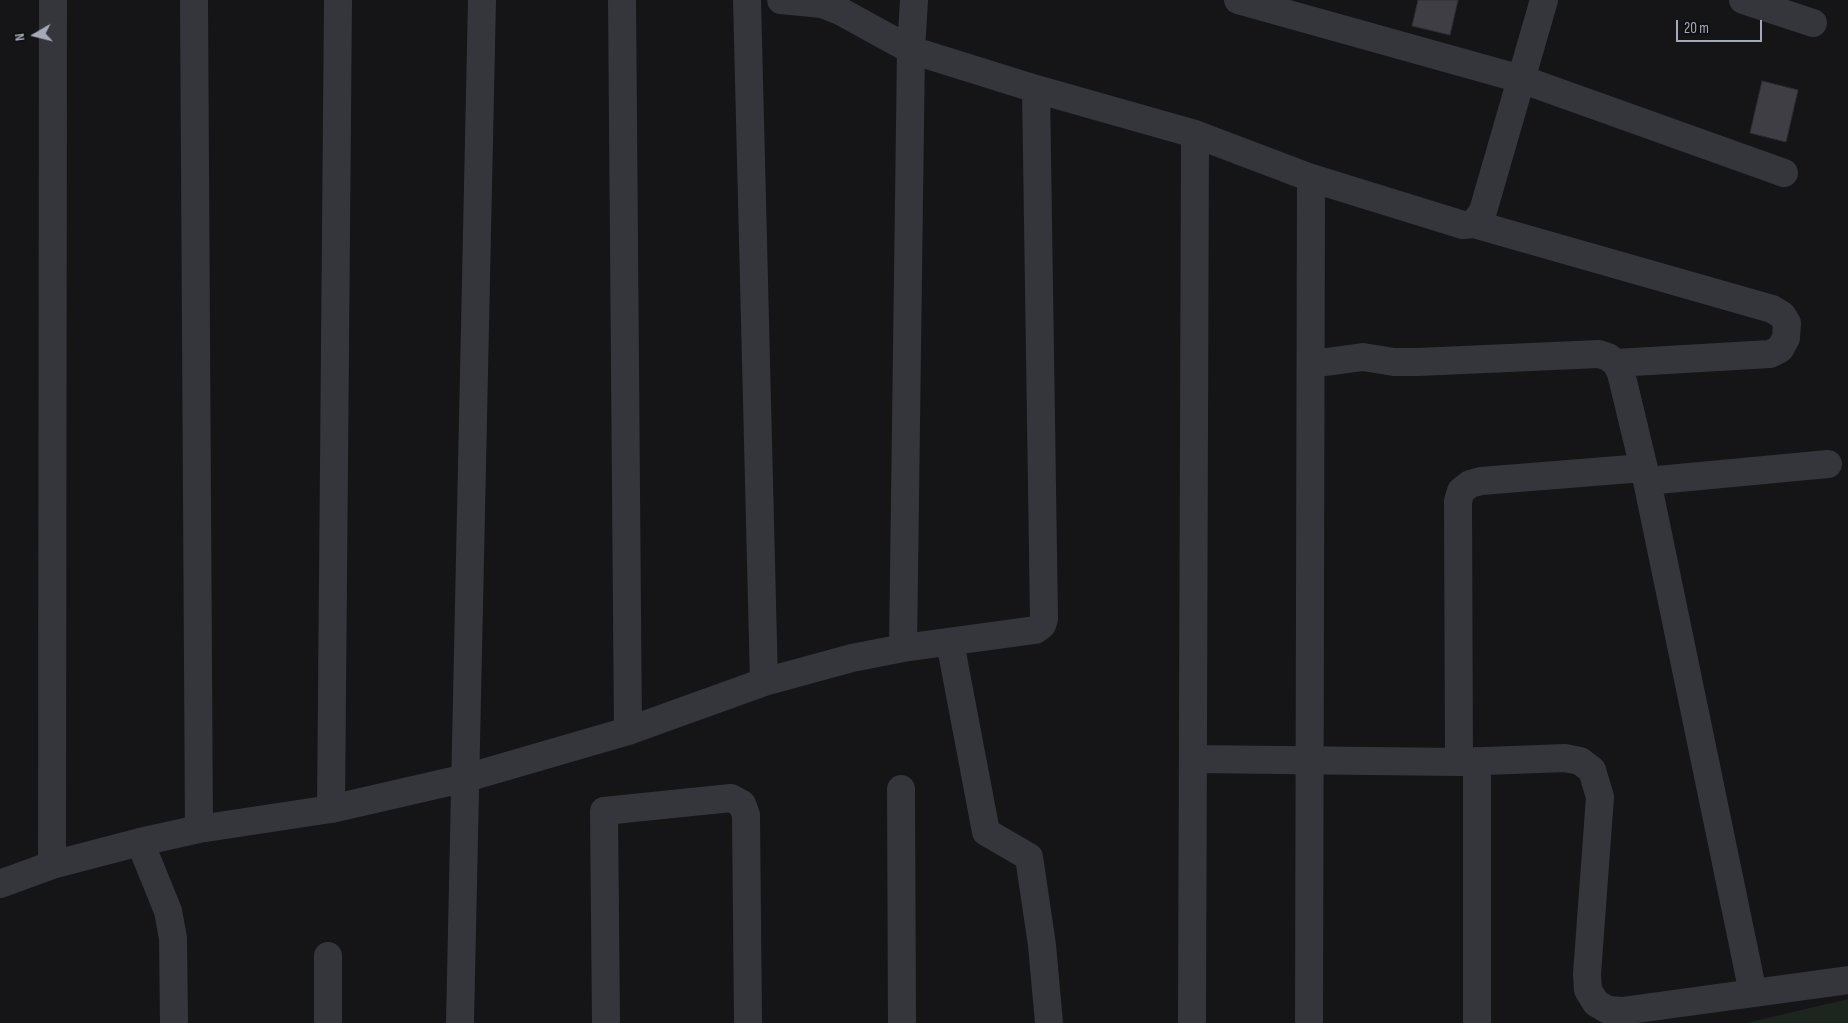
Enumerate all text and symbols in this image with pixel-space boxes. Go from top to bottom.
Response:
north arrow [10,10,60,60]
scale bar [1678,10,1764,42]
text: 20 m [1684,19,1709,38]
text: N [11,32,29,42]

